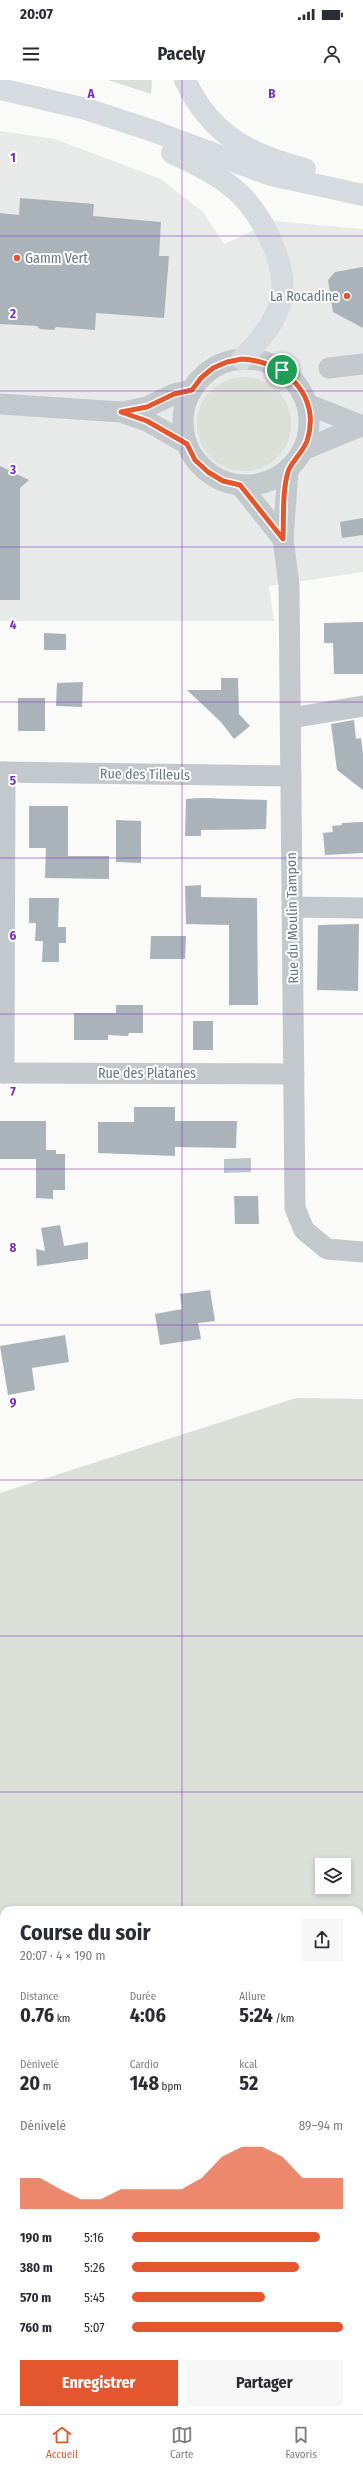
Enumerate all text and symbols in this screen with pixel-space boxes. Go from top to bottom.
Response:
text: 20:07 [20,5,53,23]
icon: menu [20,43,42,65]
text: Pacely [158,43,205,65]
icon: person [321,43,343,65]
text: A [86,86,95,101]
text: B [268,86,276,101]
text: 1 [10,150,16,165]
place label: Gamm Vert [25,250,88,267]
marker: Gamm Vert [12,253,22,263]
place label: La Rocadine [270,288,339,305]
marker: La Rocadine [342,291,352,301]
text: 2 [9,306,16,321]
pin [265,353,299,387]
icon: arrive [271,359,293,381]
text: 3 [9,462,16,477]
text: 4 [10,617,17,632]
street label: Rue des Tilleuls [100,765,190,784]
text: 5 [10,773,16,788]
street label: Rue du Moulin Tampon [283,852,302,984]
text: 6 [10,928,17,943]
street label: Rue des Platanes [98,1065,196,1082]
text: 7 [10,1084,16,1099]
text: 8 [10,1240,17,1255]
text: 9 [10,1395,17,1410]
map controls [315,1858,351,1894]
button: layers [315,1858,351,1894]
text: Course du soir [20,1919,151,1946]
button: share [301,1919,343,1961]
text: 20:07 · 4 × 190 m [20,1948,105,1963]
text: Distance [20,1990,59,2003]
text: Durée [130,1990,156,2003]
text: Allure [239,1990,266,2003]
text: 0.76 [20,2003,54,2027]
text: 4:06 [130,2003,166,2027]
text: 5:24 [239,2003,273,2027]
text: km [54,2012,70,2025]
text: /km [273,2012,294,2025]
text: Dénivelé [20,2058,59,2071]
text: Cardio [130,2058,159,2071]
text: kcal [239,2058,257,2071]
text: 20 [20,2071,40,2095]
text: 148 [130,2071,159,2095]
text: 52 [239,2071,258,2095]
text: m [40,2080,51,2093]
text: bpm [159,2080,182,2093]
text: Dénivelé [20,2118,66,2133]
text: 89–94 m [299,2118,343,2133]
text: 190 m [20,2230,52,2245]
text: 5:16 [84,2230,104,2245]
text: 380 m [20,2260,53,2275]
text: 5:26 [84,2260,105,2275]
text: 570 m [20,2290,51,2305]
text: 5:45 [84,2290,105,2305]
text: 760 m [20,2320,52,2335]
text: 5:07 [84,2320,105,2335]
button: Enregistrer [20,2360,178,2406]
button: Partager [186,2360,343,2406]
tab: Accueil [46,2424,78,2461]
tab: Carte [170,2424,194,2461]
tab: Favoris [286,2424,317,2461]

